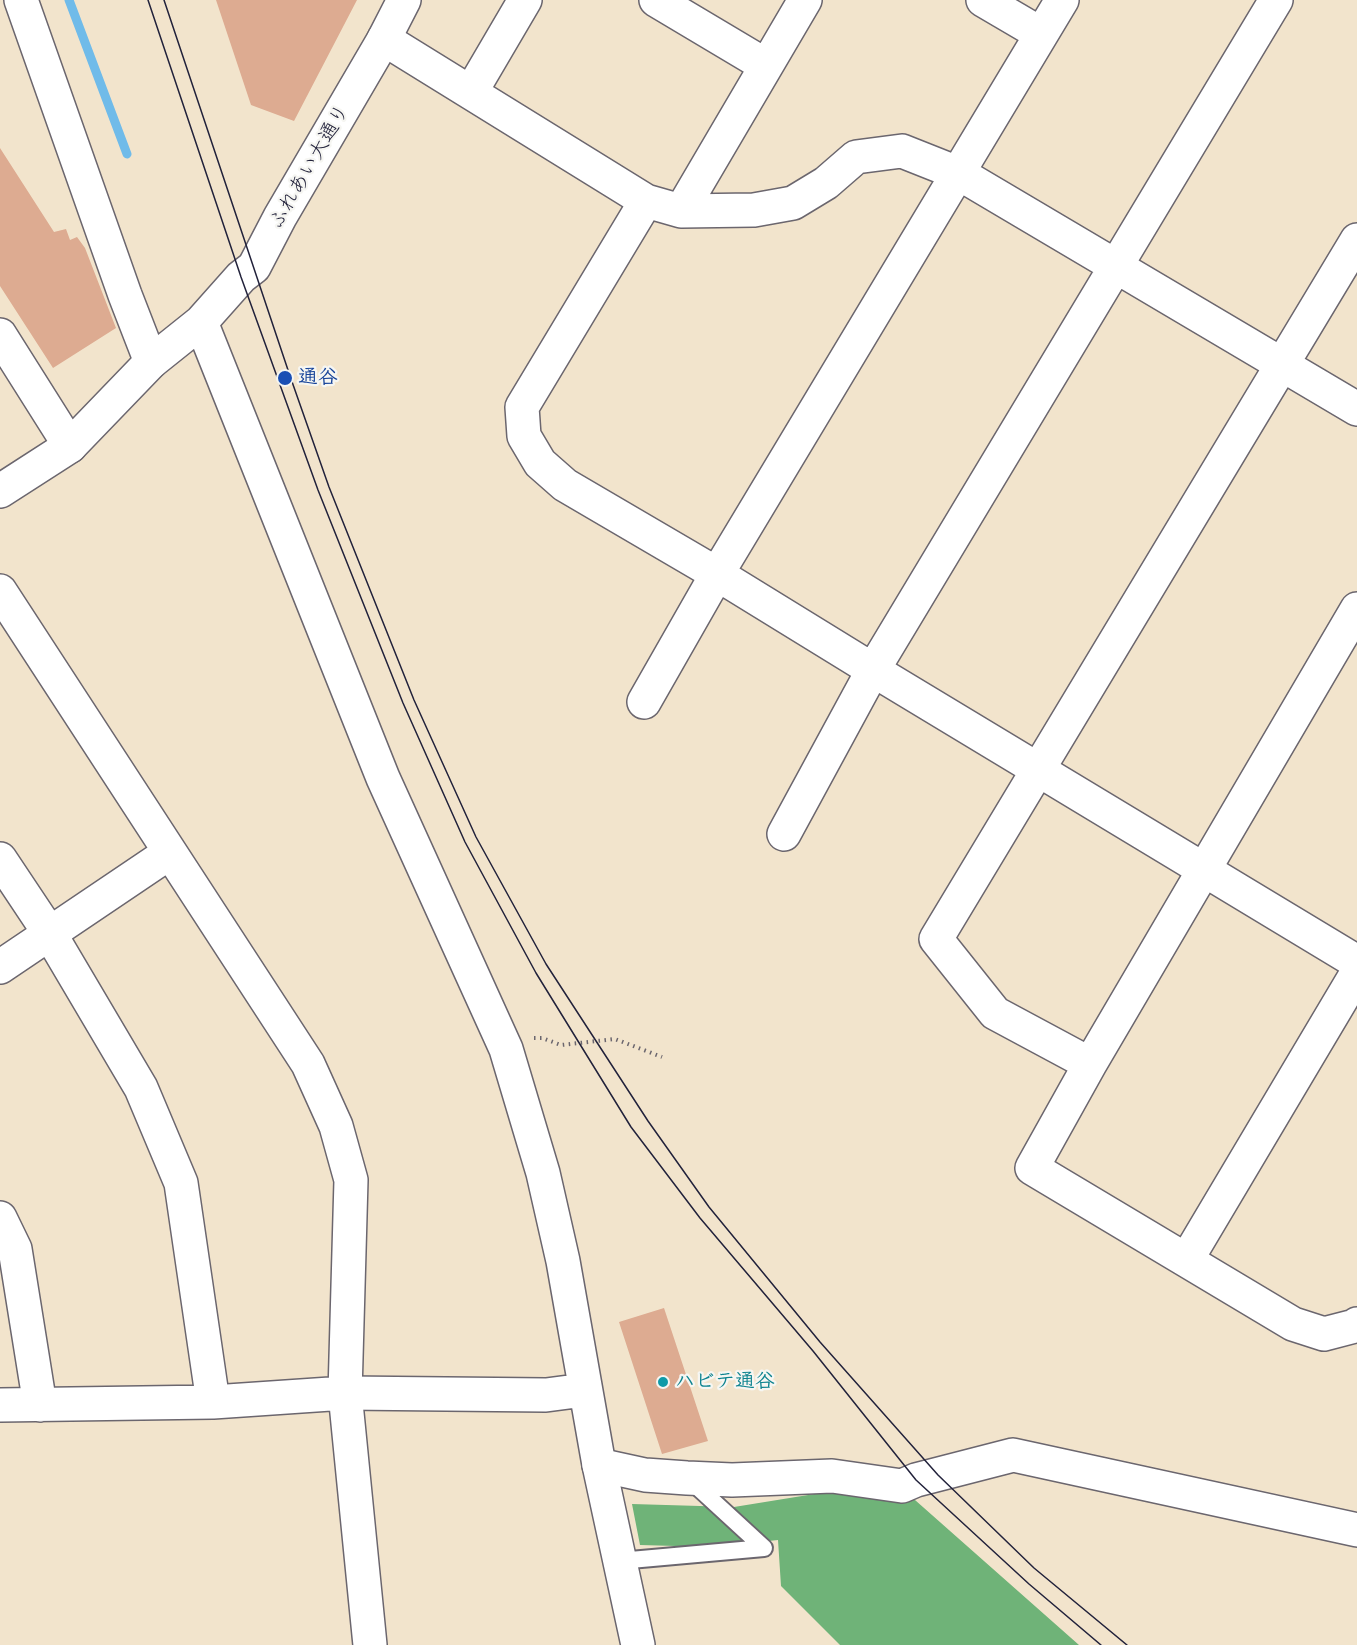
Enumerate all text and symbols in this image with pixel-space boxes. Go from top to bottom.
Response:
street label: ふれあい大通り [265,100,355,234]
place label: 通谷 [298,366,338,390]
marker: 通谷 [276,369,294,387]
place label: ハビテ通谷 [675,1370,775,1394]
marker: ハビテ通谷 [656,1375,670,1389]

